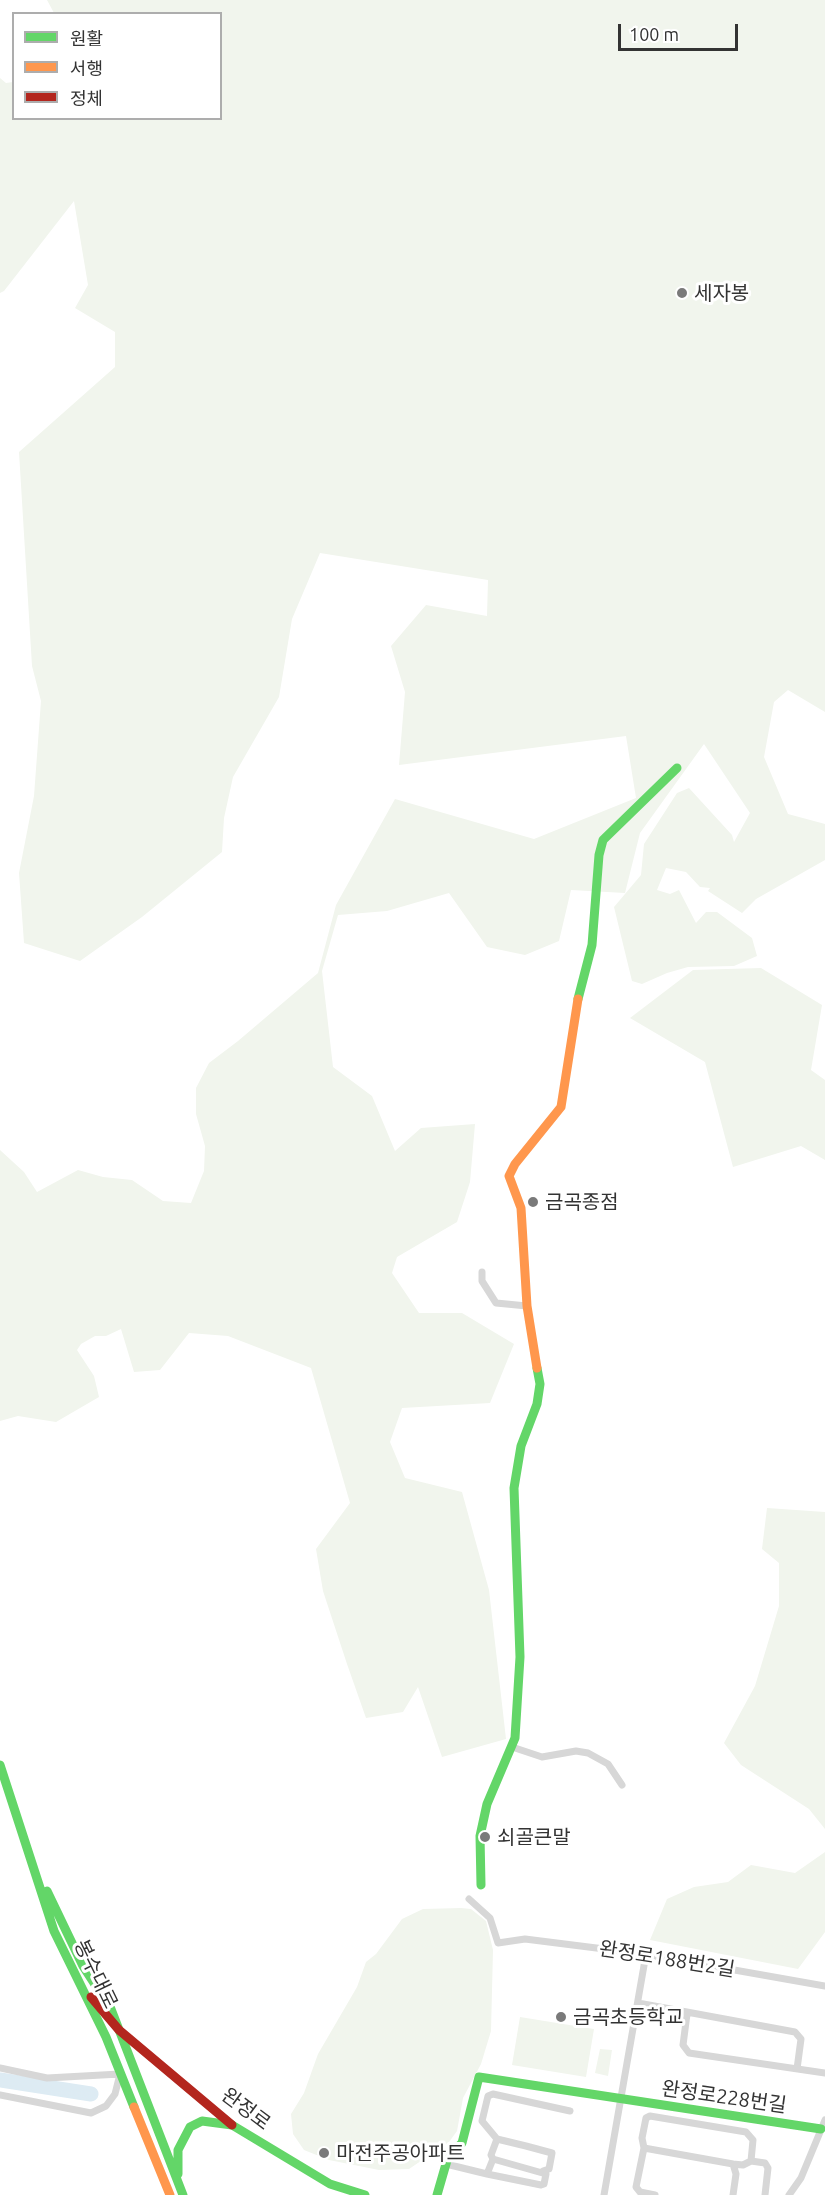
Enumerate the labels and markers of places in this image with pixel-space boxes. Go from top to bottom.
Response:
place label: 세자봉 [694,281,749,305]
marker: 세자봉 [675,286,689,300]
place label: 금곡종점 [545,1190,619,1214]
marker: 금곡종점 [526,1195,540,1209]
place label: 쇠골큰말 [497,1825,571,1849]
marker: 쇠골큰말 [478,1830,492,1844]
place label: 금곡초등학교 [573,2005,683,2029]
marker: 금곡초등학교 [554,2010,568,2024]
place label: 마전주공아파트 [336,2141,465,2165]
marker: 마전주공아파트 [317,2146,331,2160]

